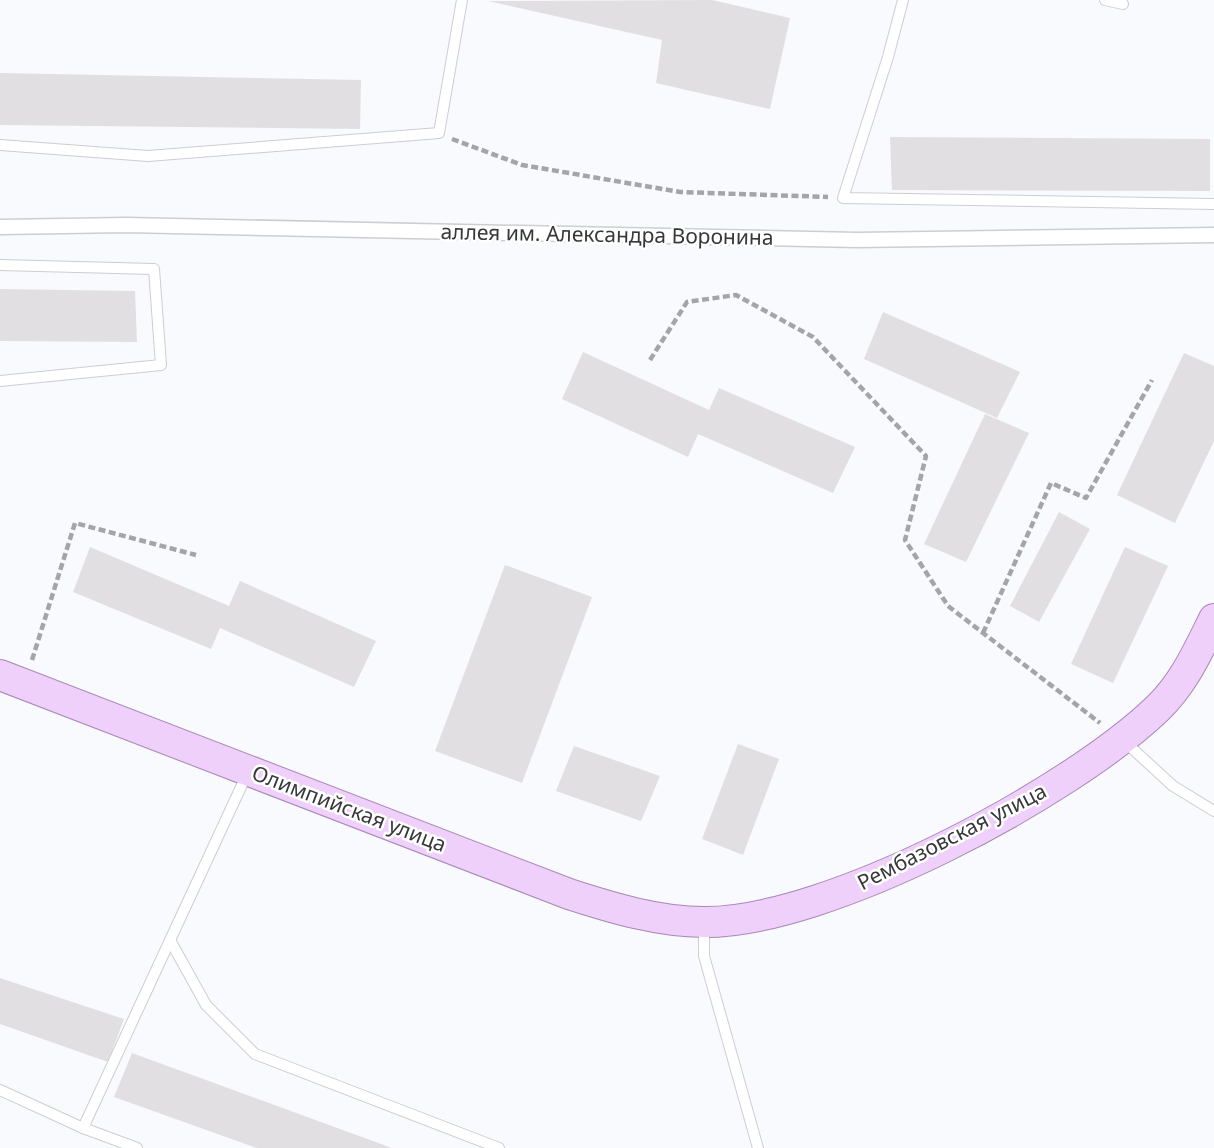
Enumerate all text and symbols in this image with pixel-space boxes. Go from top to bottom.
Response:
street label: аллея им. Александра Воронина [440,217,774,251]
street label: Олимпийская улица [248,758,451,858]
street label: Рембазовская улица [852,776,1051,896]

